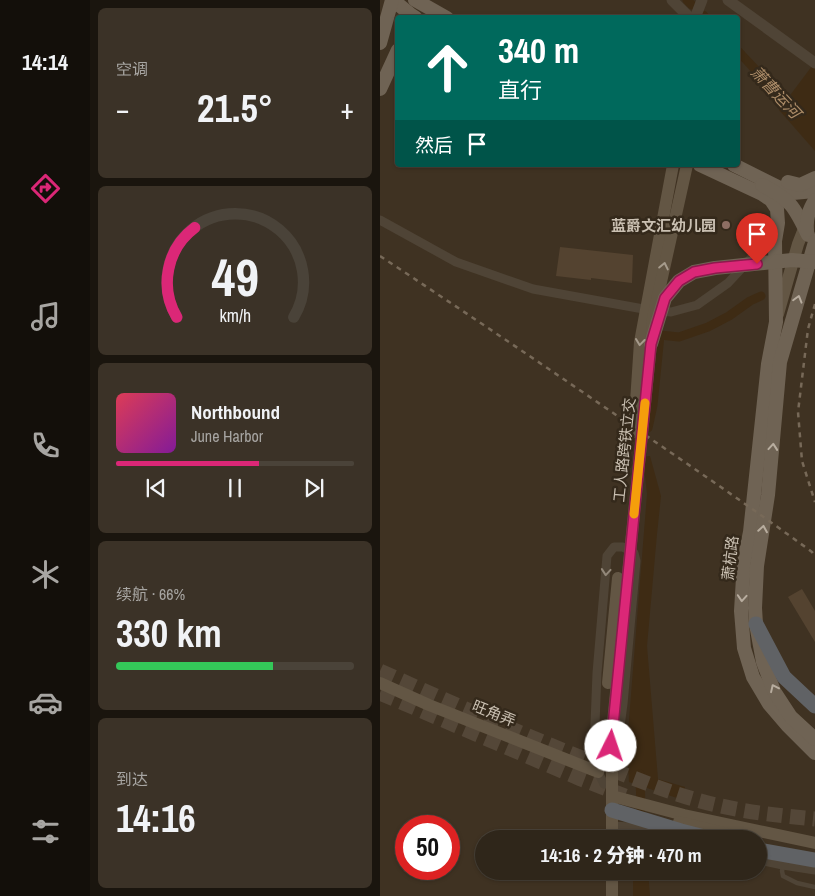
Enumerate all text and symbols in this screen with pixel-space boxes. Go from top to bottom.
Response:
text: 340 m [498,27,579,74]
icon: ahead [415,35,480,100]
text: 14:14 [22,47,68,77]
text: 空调 [116,58,148,80]
water label: 萧曹运河 [746,61,808,125]
text: 直行 [498,75,542,105]
text: 21.5° [197,83,273,134]
text: − [116,90,129,128]
text: + [341,90,354,128]
icon: arrive [463,130,491,158]
text: 然后 [415,132,453,158]
icon: directions [28,171,63,206]
pin [736,213,778,264]
place label: 蓝爵文汇幼儿园 [611,215,716,236]
marker: 蓝爵文汇幼儿园 [720,219,732,231]
icon: arrive [743,220,771,248]
text: 49 [211,242,259,312]
one-way arrow [659,262,669,271]
one-way arrow [793,295,803,304]
icon: music [28,299,63,334]
text: km/h [219,304,251,328]
one-way arrow [635,338,646,346]
street label: 工人路跨铁立交 [608,397,640,503]
text: Northbound [191,399,280,425]
text: June Harbor [191,425,263,447]
icon: phone [28,428,63,463]
one-way arrow [767,442,778,450]
icon: previous [142,474,170,502]
icon: pause [221,474,249,502]
icon: next [300,474,328,502]
one-way arrow [757,525,768,533]
street label: 萧杭路 [717,534,743,582]
icon: climate [28,557,63,592]
one-way arrow [601,568,612,576]
text: 续航 · 66% [116,583,185,605]
one-way arrow [737,594,748,602]
text: 330 km [116,608,222,659]
one-way arrow [769,684,780,693]
icon: car [28,685,63,720]
street label: 旺角弄 [469,695,519,731]
position arrow [584,719,636,771]
text: 到达 [116,768,148,790]
text: 14:16 [116,793,196,844]
icon: filters [28,814,63,849]
speed limit sign: 50 [395,815,460,880]
text: 14:16 · 2 分钟 · 470 m [540,842,702,868]

